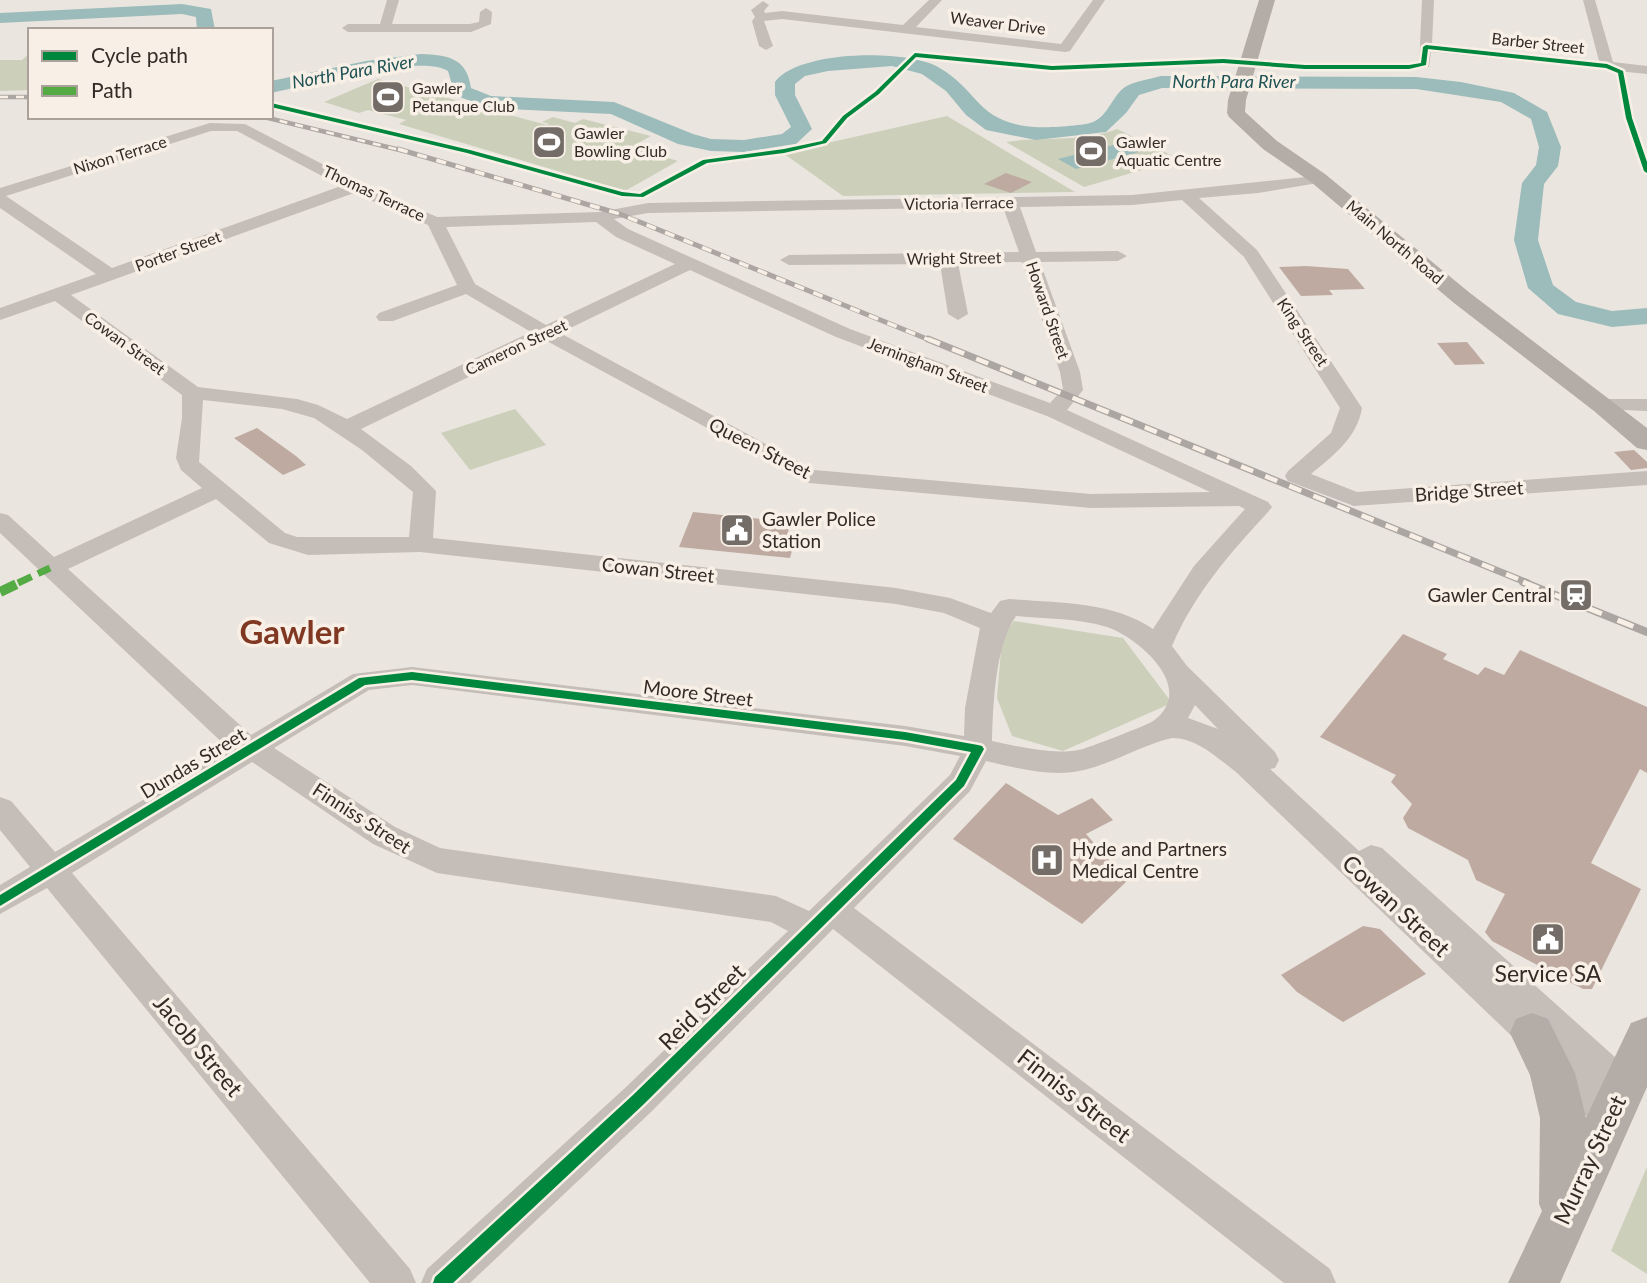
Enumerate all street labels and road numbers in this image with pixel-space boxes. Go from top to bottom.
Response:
street label: Weaver Drive [949,7,1047,38]
street label: Barber Street [1491,28,1586,57]
street label: Nixon Terrace [71,131,169,178]
street label: Thomas Terrace [320,161,428,224]
street label: Victoria Terrace [904,192,1014,213]
street label: Main North Road [1343,196,1448,288]
street label: Porter Street [132,226,224,275]
street label: Wright Street [907,247,1002,268]
street label: Howard Street [1023,259,1074,361]
street label: King Street [1274,294,1333,370]
street label: Cowan Street [81,307,170,378]
street label: Cameron Street [462,315,570,378]
street label: Jerningham Street [865,333,991,396]
street label: Queen Street [705,412,815,483]
street label: Bridge Street [1414,475,1524,506]
street label: Cowan Street [601,552,716,587]
street label: Moore Street [642,674,754,711]
street label: Dundas Street [136,722,250,803]
street label: Finniss Street [309,777,416,858]
street label: Cowan Street [1337,848,1457,963]
street label: Reid Street [652,957,751,1055]
street label: Jacob Street [148,989,250,1102]
street label: Finniss Street [1012,1042,1137,1149]
street label: Murray Street [1547,1090,1632,1229]

